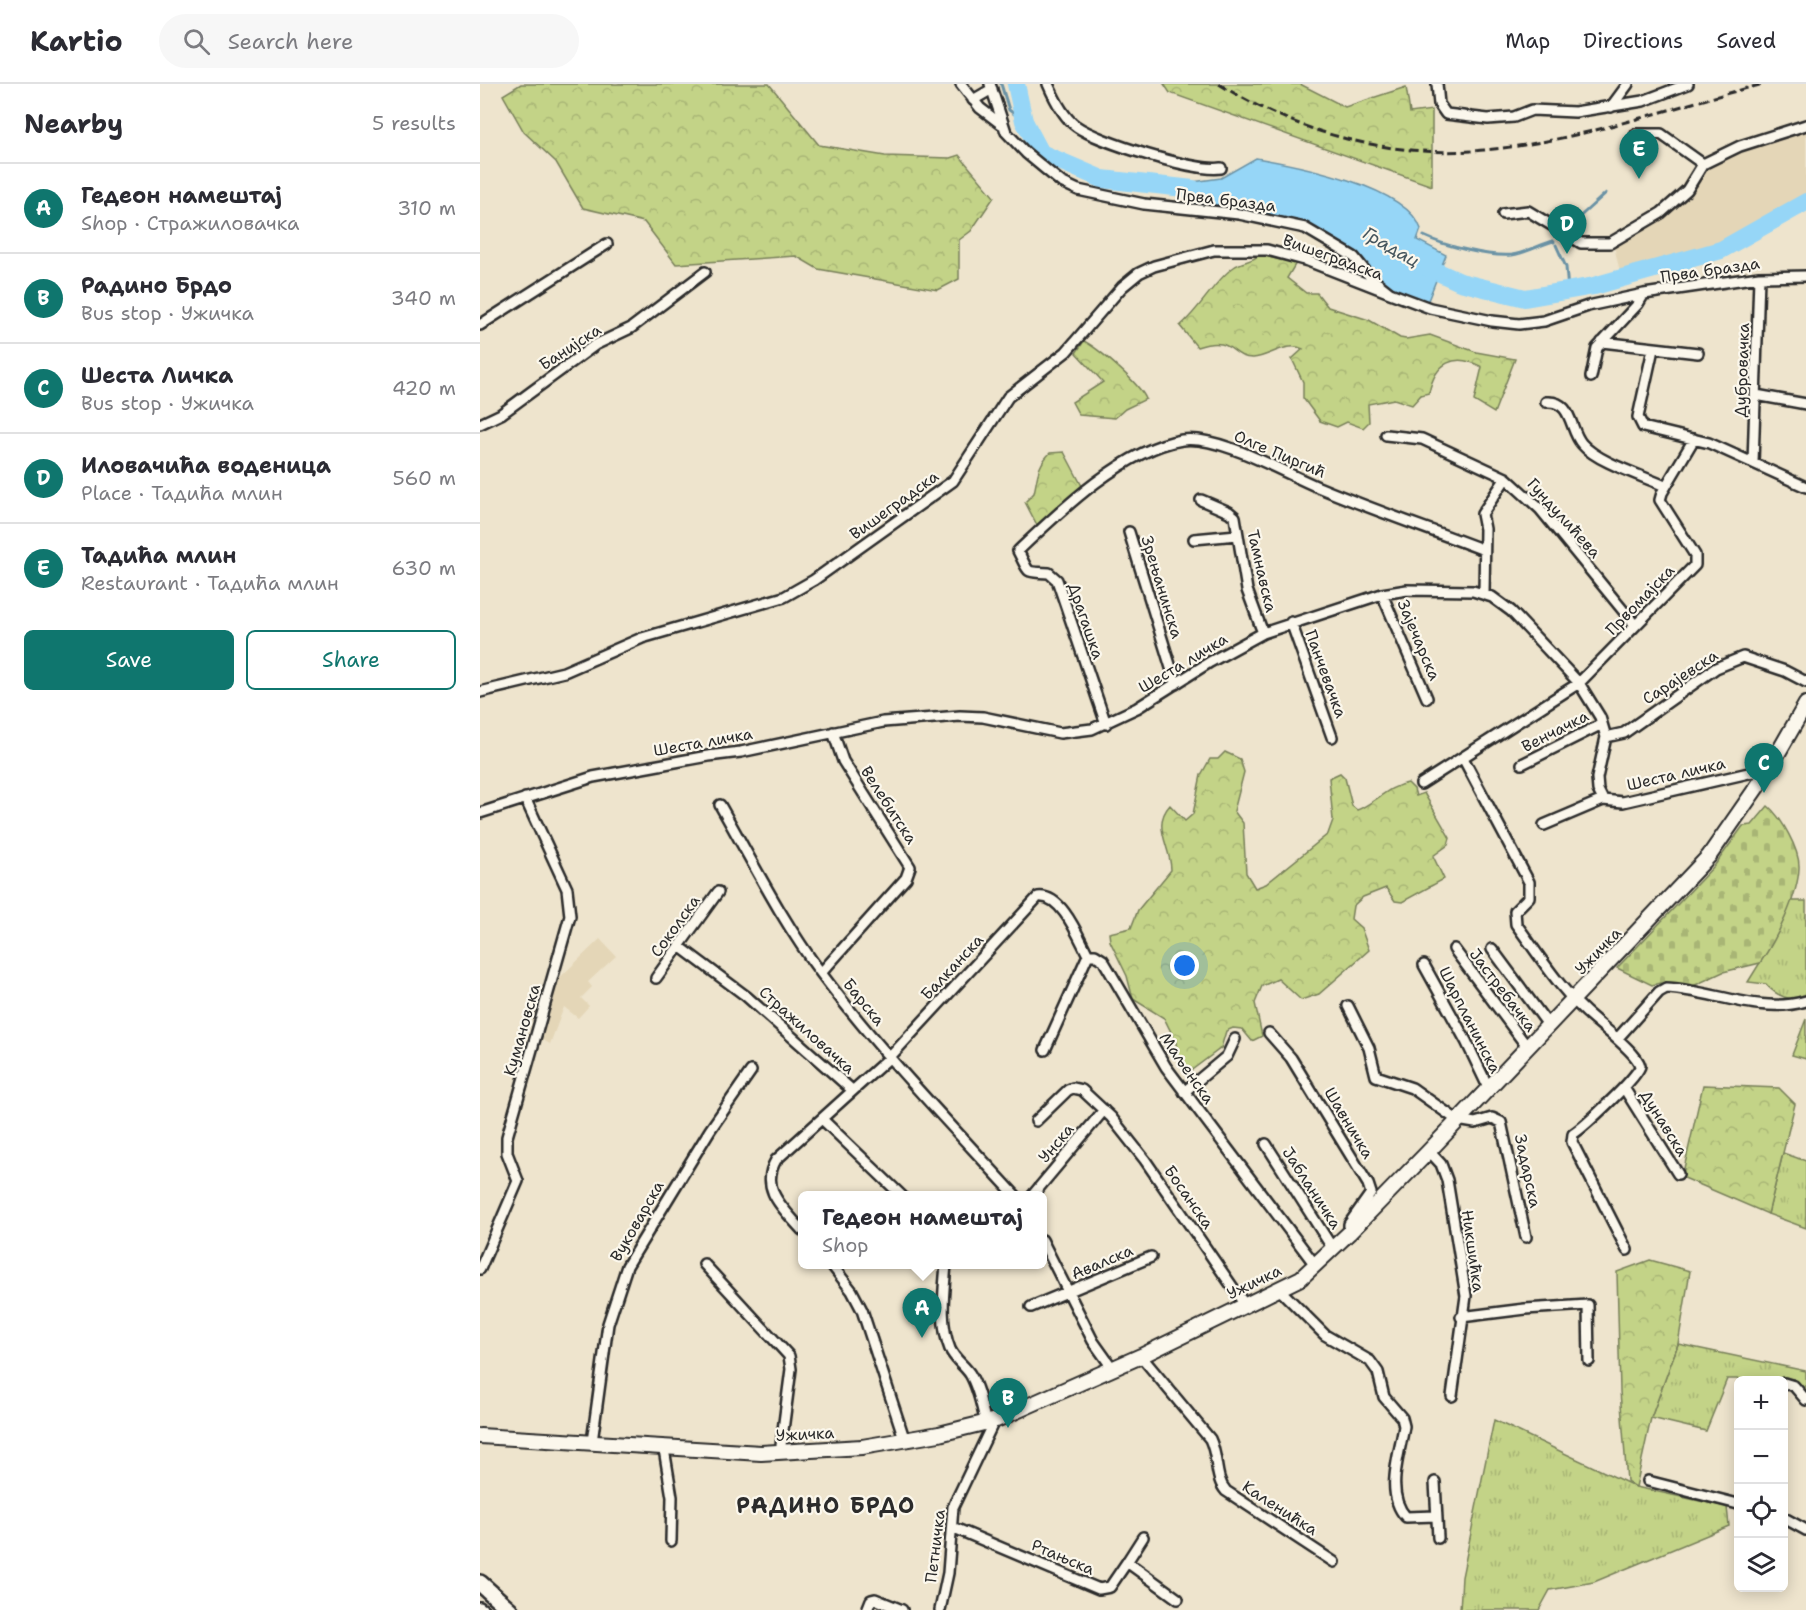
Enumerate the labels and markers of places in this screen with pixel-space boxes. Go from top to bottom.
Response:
pin: E [1620,130,1658,179]
pin: D [1548,204,1586,254]
pin: C [1744,744,1784,793]
pin: A [902,1288,942,1338]
pin: B [988,1378,1028,1428]

